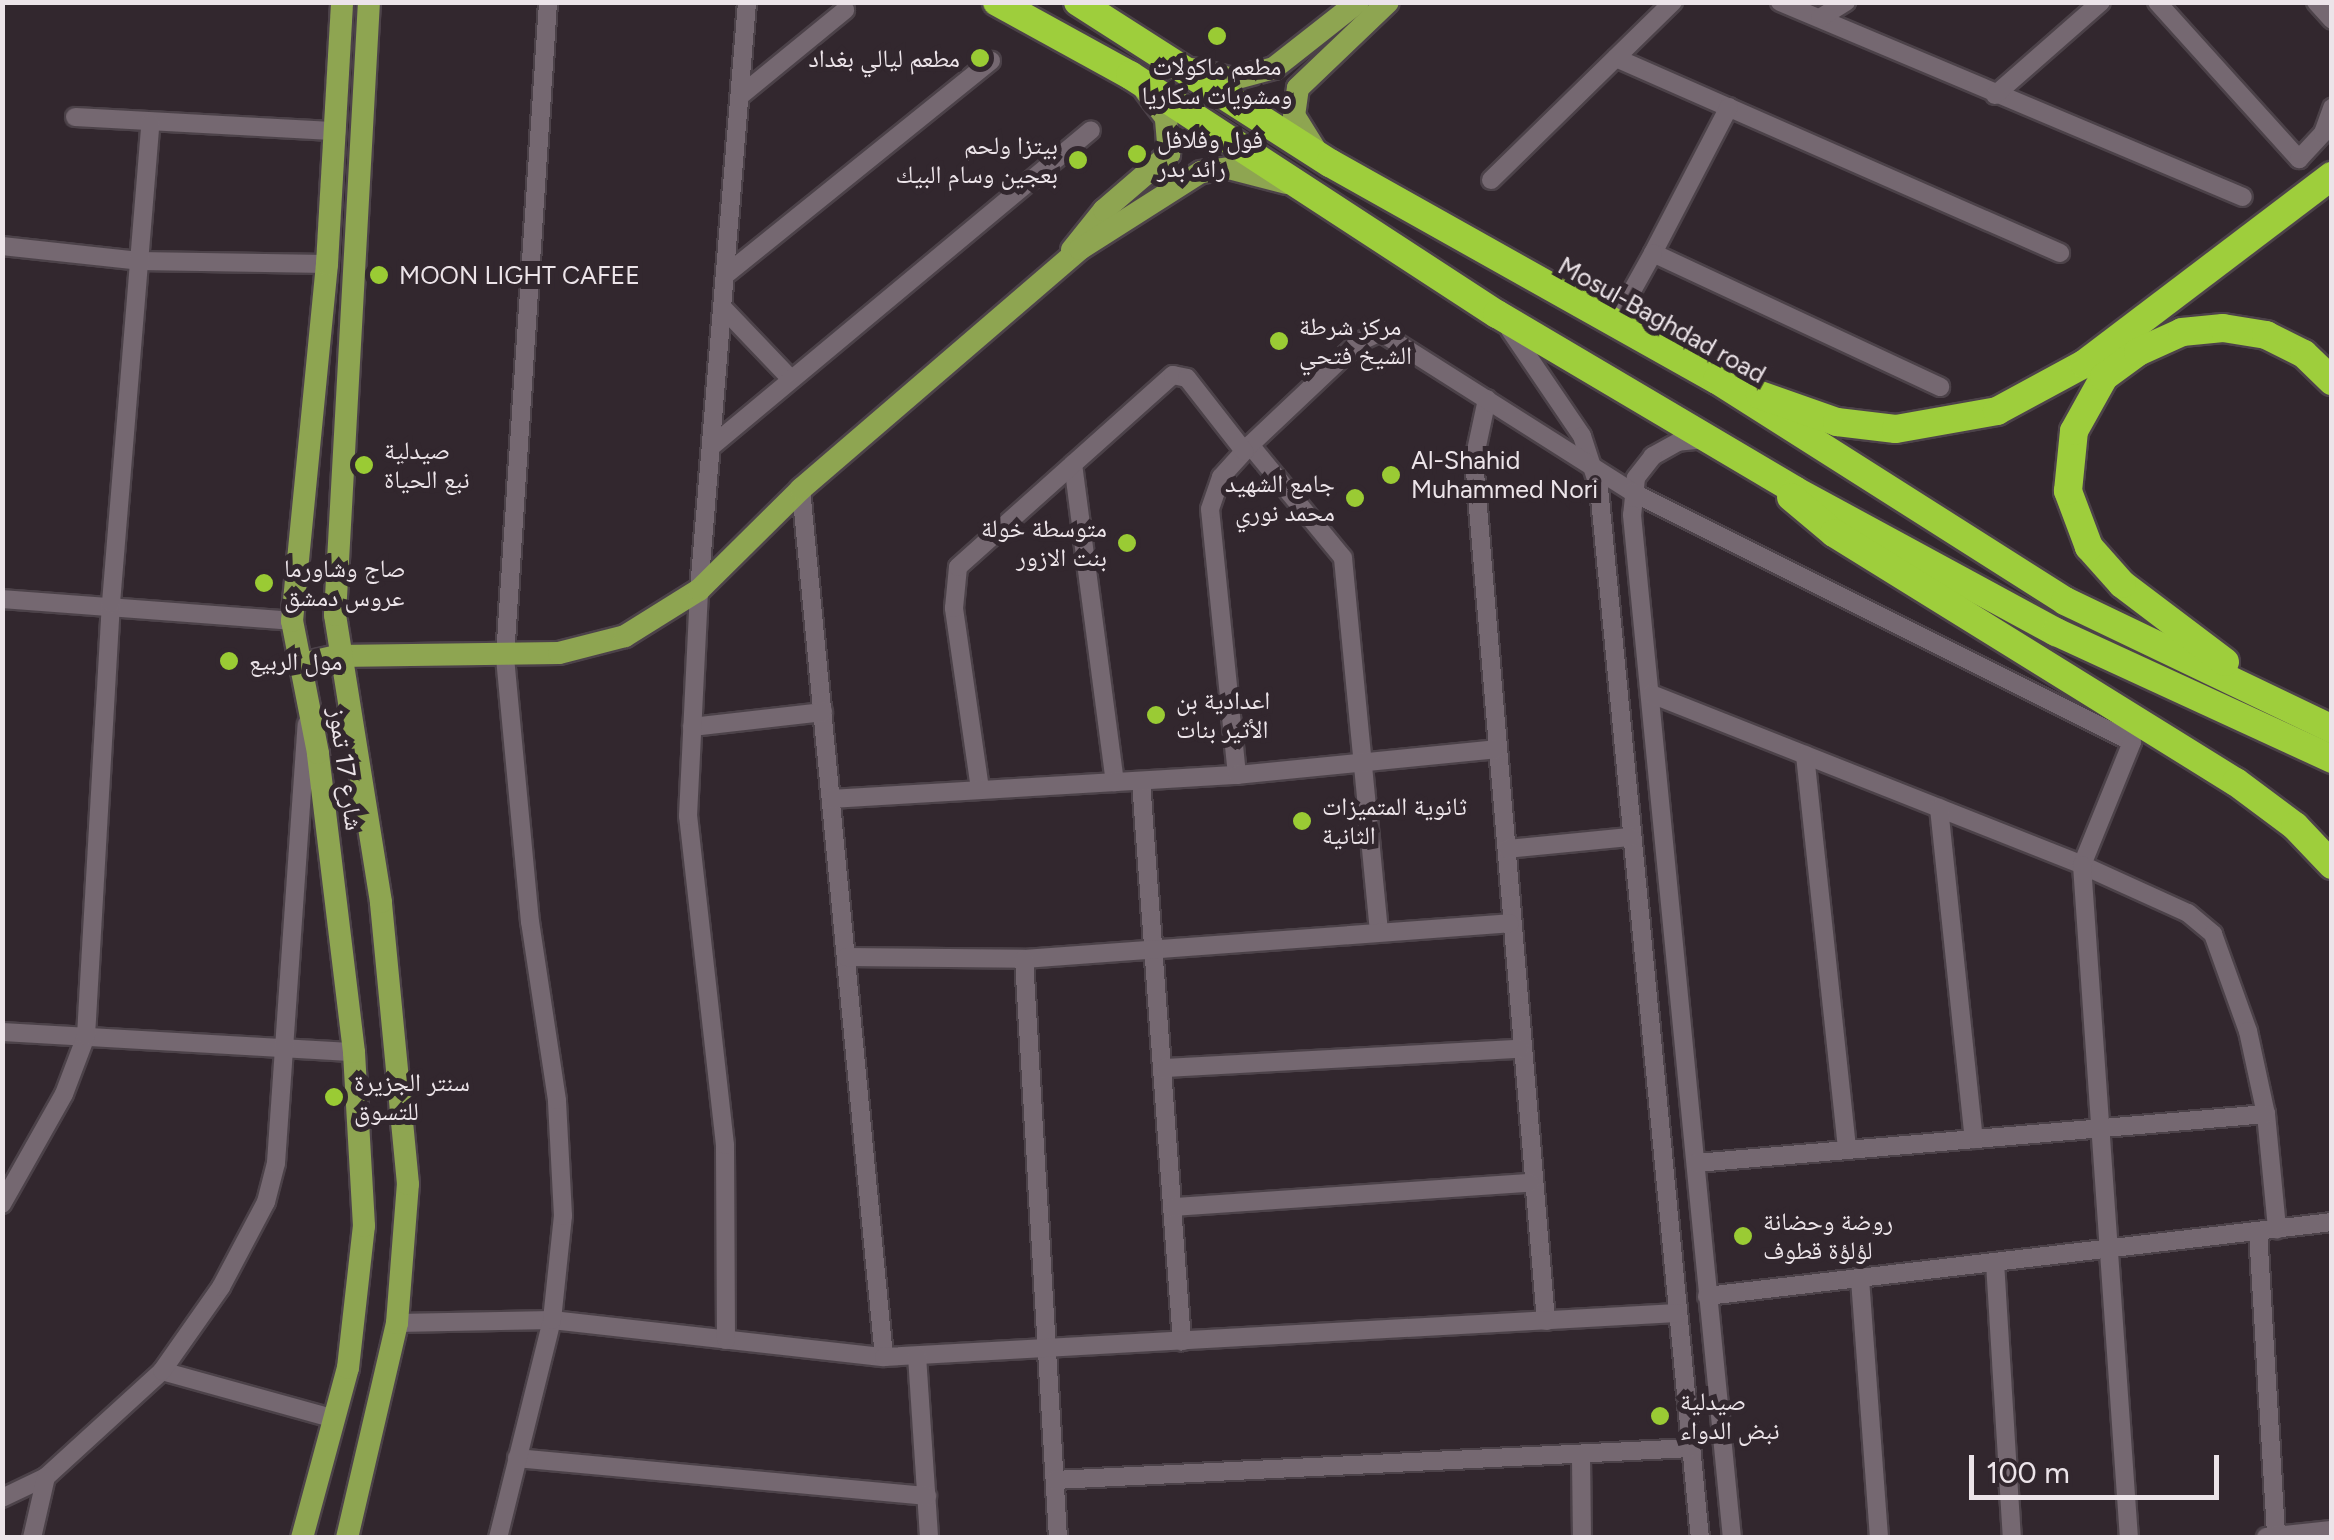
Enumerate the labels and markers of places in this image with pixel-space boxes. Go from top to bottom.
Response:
marker: مطعم ماكولات ومشويات سكاريا [1206,25,1228,47]
place label: مطعم ليالي بغداد [809,43,960,73]
marker: مطعم ليالي بغداد [969,47,991,69]
place label: مطعم ماكولات ومشويات سكاريا [1142,52,1292,111]
place label: فول وفلافل رائد بدر [1157,125,1263,184]
place label: بيتزا ولحم بعجين وسام البيك [896,131,1058,190]
marker: فول وفلافل رائد بدر [1126,143,1148,165]
marker: بيتزا ولحم بعجين وسام البيك [1067,149,1089,171]
place label: MOON LIGHT CAFEE [399,260,640,290]
marker: MOON LIGHT CAFEE [368,264,390,286]
place label: مركز شرطة الشيخ فتحي [1299,312,1412,371]
marker: مركز شرطة الشيخ فتحي [1268,330,1290,352]
place label: صيدلية نبع الحياة [384,436,470,495]
place label: Al-Shahid Muhammed Nori [1411,446,1598,505]
marker: صيدلية نبع الحياة [353,454,375,476]
marker: Al-Shahid Muhammed Nori [1380,464,1402,486]
place label: جامع الشهيد محمد نوري [1225,469,1335,528]
marker: جامع الشهيد محمد نوري [1344,487,1366,509]
place label: متوسطة خولة بنت الازور [981,514,1107,573]
marker: متوسطة خولة بنت الازور [1116,532,1138,554]
place label: صاج وشاورما عروس دمشق [284,554,406,613]
marker: صاج وشاورما عروس دمشق [253,572,275,594]
place label: مول الربيع [249,646,342,676]
marker: مول الربيع [218,650,240,672]
place label: اعدادية بن الأثير بنات [1176,686,1270,745]
marker: اعدادية بن الأثير بنات [1145,704,1167,726]
place label: ثانوية المتميزات الثانية [1322,792,1467,851]
marker: ثانوية المتميزات الثانية [1291,810,1313,832]
place label: سنتر الجزيرة للتسوق [354,1068,470,1127]
marker: سنتر الجزيرة للتسوق [323,1086,345,1108]
place label: روضة وحضانة لؤلؤة قطوف [1763,1207,1893,1266]
marker: روضة وحضانة لؤلؤة قطوف [1732,1225,1754,1247]
place label: صيدلية نبض الدواء [1680,1387,1779,1446]
marker: صيدلية نبض الدواء [1649,1405,1671,1427]

